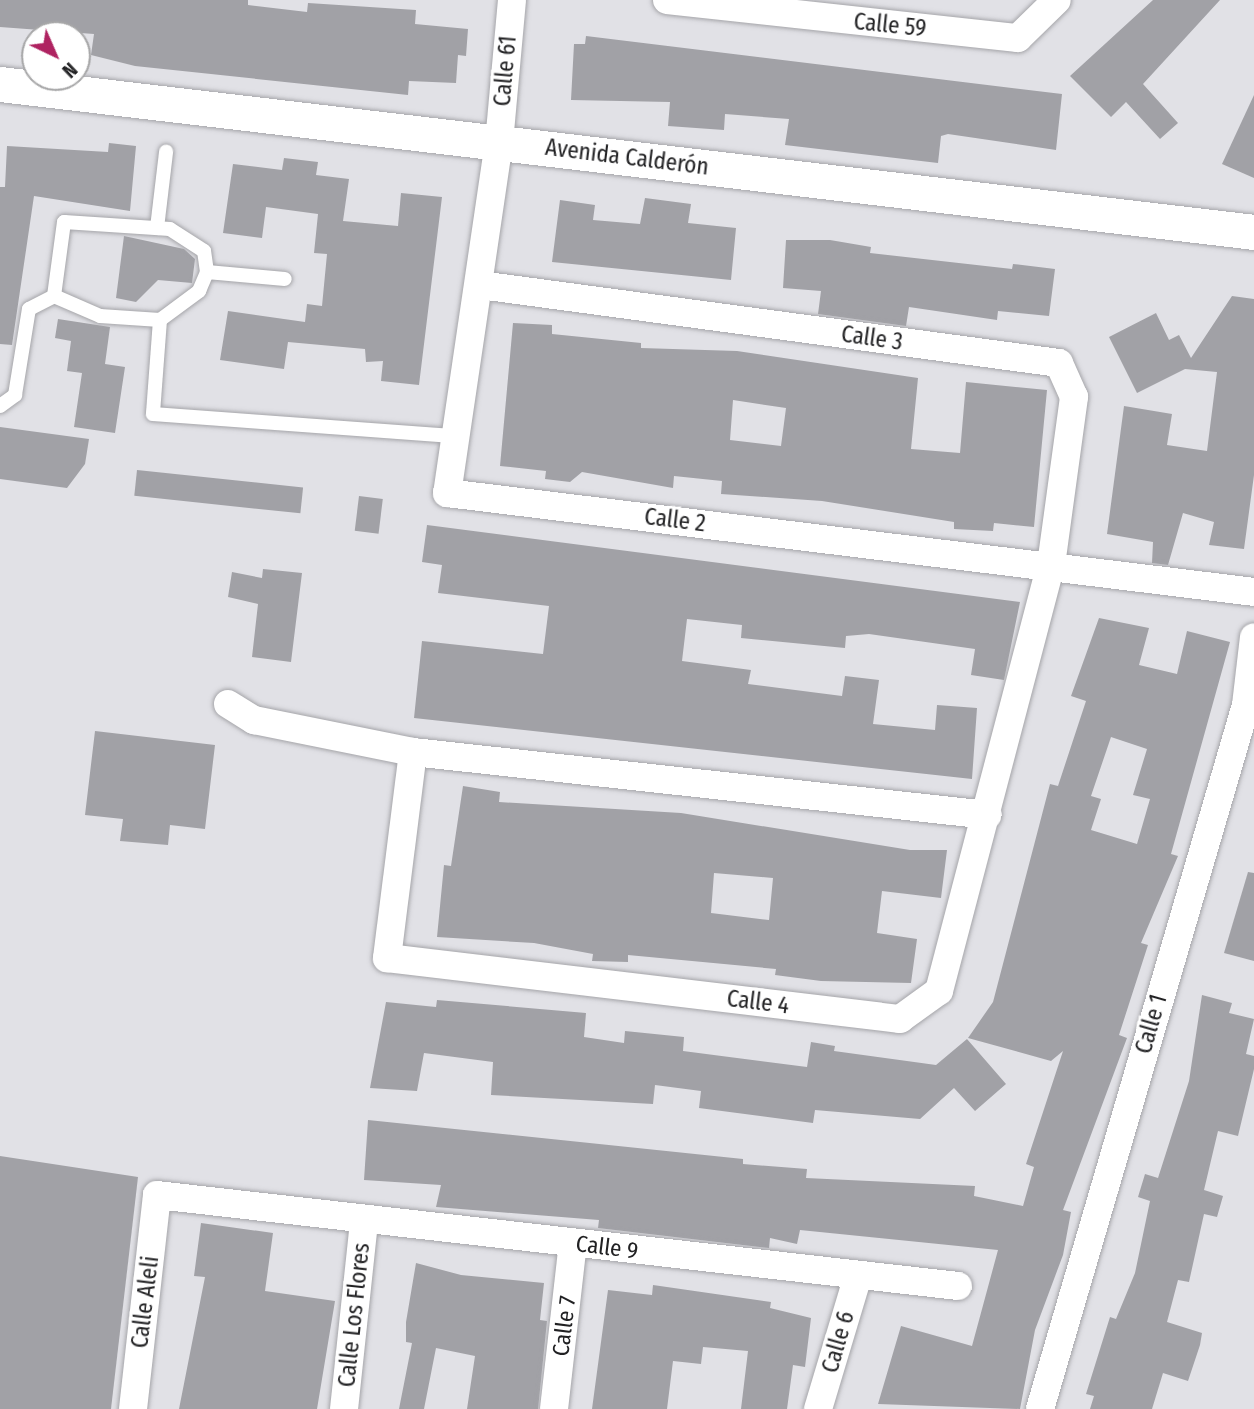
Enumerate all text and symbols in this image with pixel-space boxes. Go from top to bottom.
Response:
street label: Calle 59 [852,7,928,43]
north arrow [21,21,91,91]
street label: Calle 61 [488,35,522,107]
text: N [57,58,82,82]
street label: Avenida Calderón [544,133,710,181]
street label: Calle 3 [840,320,904,356]
street label: Calle 2 [643,503,707,537]
street label: Calle 4 [725,984,791,1020]
street label: Calle 1 [1129,991,1173,1057]
street label: Calle 9 [574,1229,640,1265]
street label: Calle Los Flores [333,1242,375,1388]
street label: Calle Aleli [126,1254,164,1350]
street label: Calle 7 [547,1294,581,1358]
street label: Calle 6 [816,1308,860,1376]

